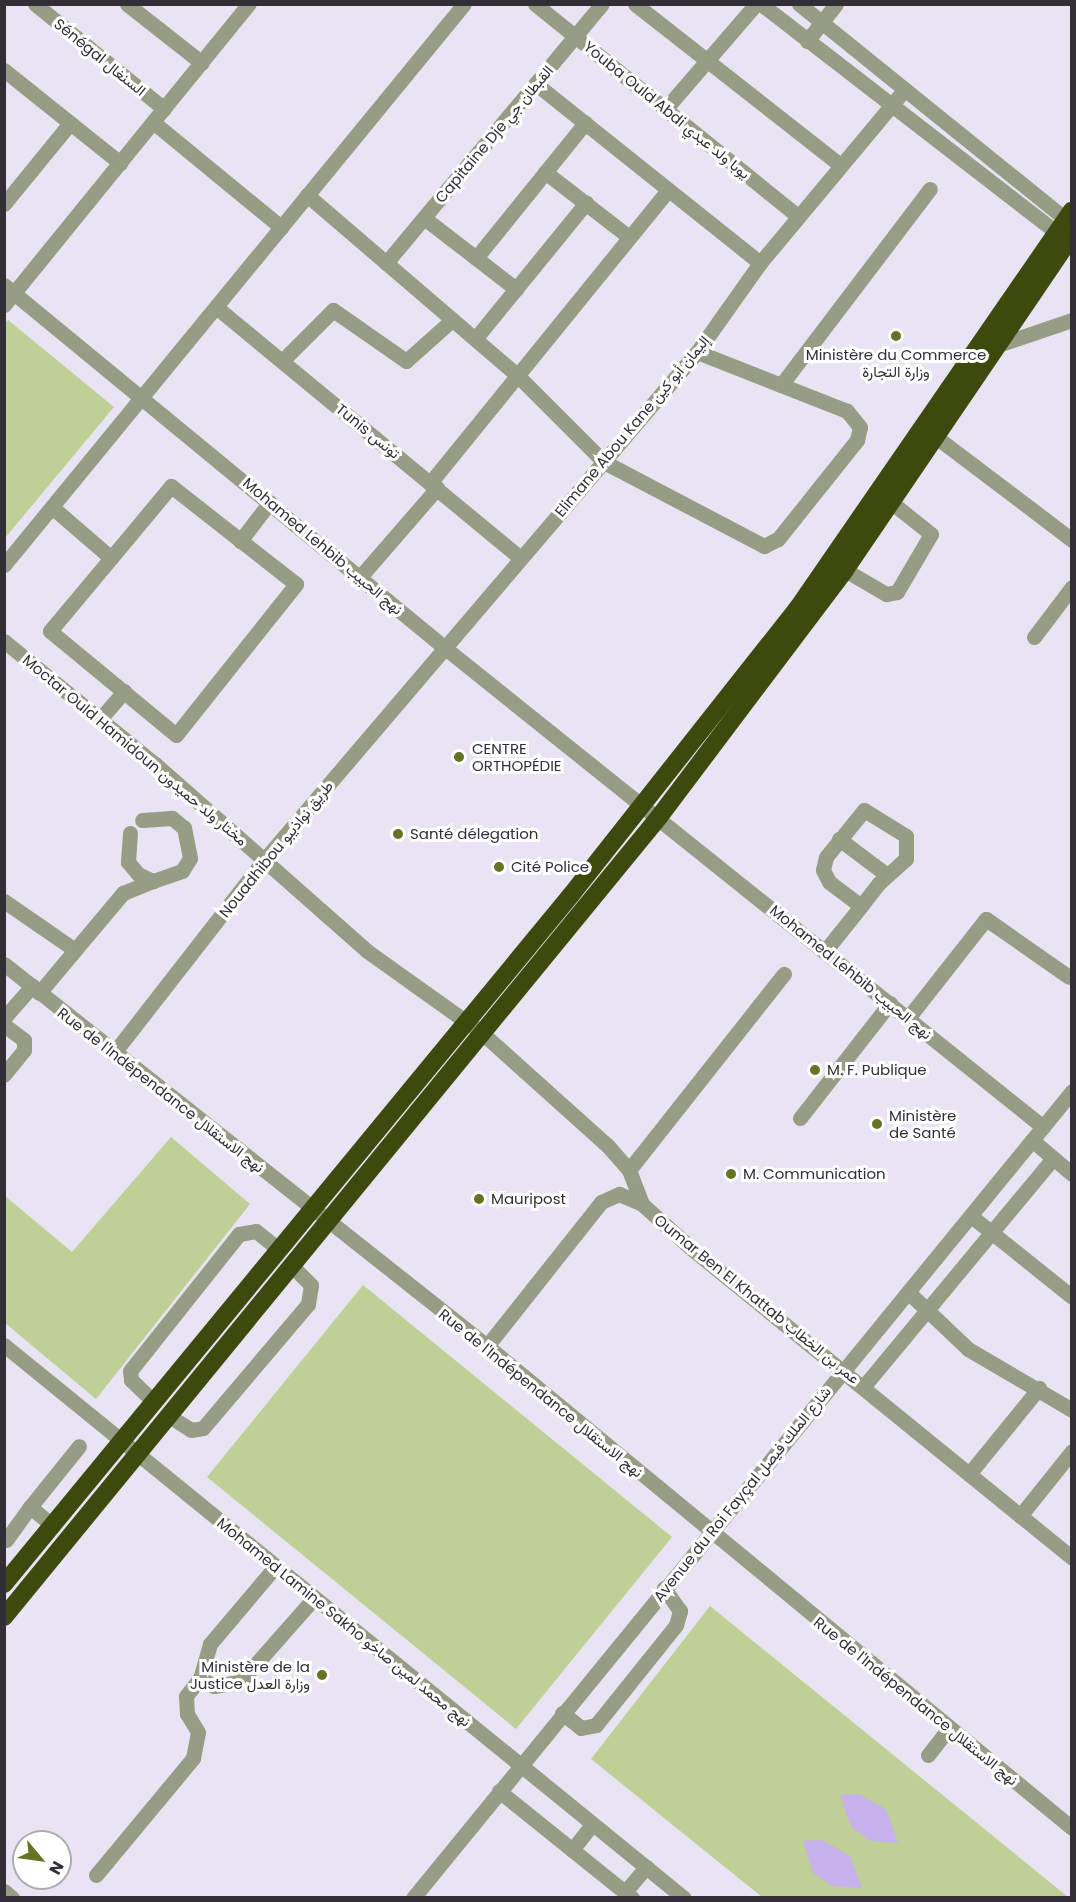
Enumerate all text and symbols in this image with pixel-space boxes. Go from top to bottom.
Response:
street label: Sénégal السنغال [51,15,149,99]
street label: Youba Ould Abdi يوبا ولد عبدي [580,37,754,183]
street label: Capitaine Dje القبطان جي [431,62,557,206]
marker: Ministère du Commerce وزارة التجارة [889,329,903,343]
street label: Elimane Abou Kane إليمان أبو كين [551,332,713,520]
place label: Ministère du Commerce وزارة التجارة [806,345,986,380]
street label: Tunis تونس [332,400,404,462]
street label: Mohamed Lehbib نهج الحبيب [239,474,407,618]
street label: Moctar Ould Hamidoun مختار ولد حميدون [19,651,251,849]
place label: CENTRE ORTHOPÉDIE [472,739,562,774]
marker: CENTRE ORTHOPÉDIE [450,748,468,766]
street label: Nouadhibou طريق نواذيبو [215,777,337,921]
place label: Santé délegation [410,825,538,843]
marker: Santé délegation [391,827,405,841]
place label: Cité Police [511,858,589,876]
marker: Cité Police [492,860,506,874]
street label: Mohamed Lehbib نهج الحبيب [766,901,936,1043]
street label: Rue de l'Indépendance نهج الاستقلال [54,1004,268,1176]
place label: M. F. Publique [827,1061,927,1079]
marker: M. F. Publique [808,1063,822,1077]
place label: Ministère de Santé [889,1106,956,1141]
marker: Ministère de Santé [870,1117,884,1131]
place label: M. Communication [743,1165,886,1183]
marker: M. Communication [724,1167,738,1181]
place label: Mauripost [491,1190,566,1208]
marker: Mauripost [472,1192,486,1206]
street label: Oumar Ben El Khattab عمر بن الخطاب [651,1211,863,1387]
street label: Rue de l'Indépendance نهج الاستقلال [435,1305,647,1481]
street label: Avenue du Roi Fayçal شارع الملك فيصل [649,1383,835,1605]
street label: Mohamed Lamine Sakho نهج محمد لمين صاخو [213,1514,475,1730]
street label: Rue de l'Indépendance نهج الاستقلال [810,1613,1022,1789]
place label: Ministère de la Justice وزارة العدل [190,1657,310,1692]
marker: Ministère de la Justice وزارة العدل [315,1668,329,1682]
north arrow [12,1830,72,1890]
text: N [43,1857,69,1879]

